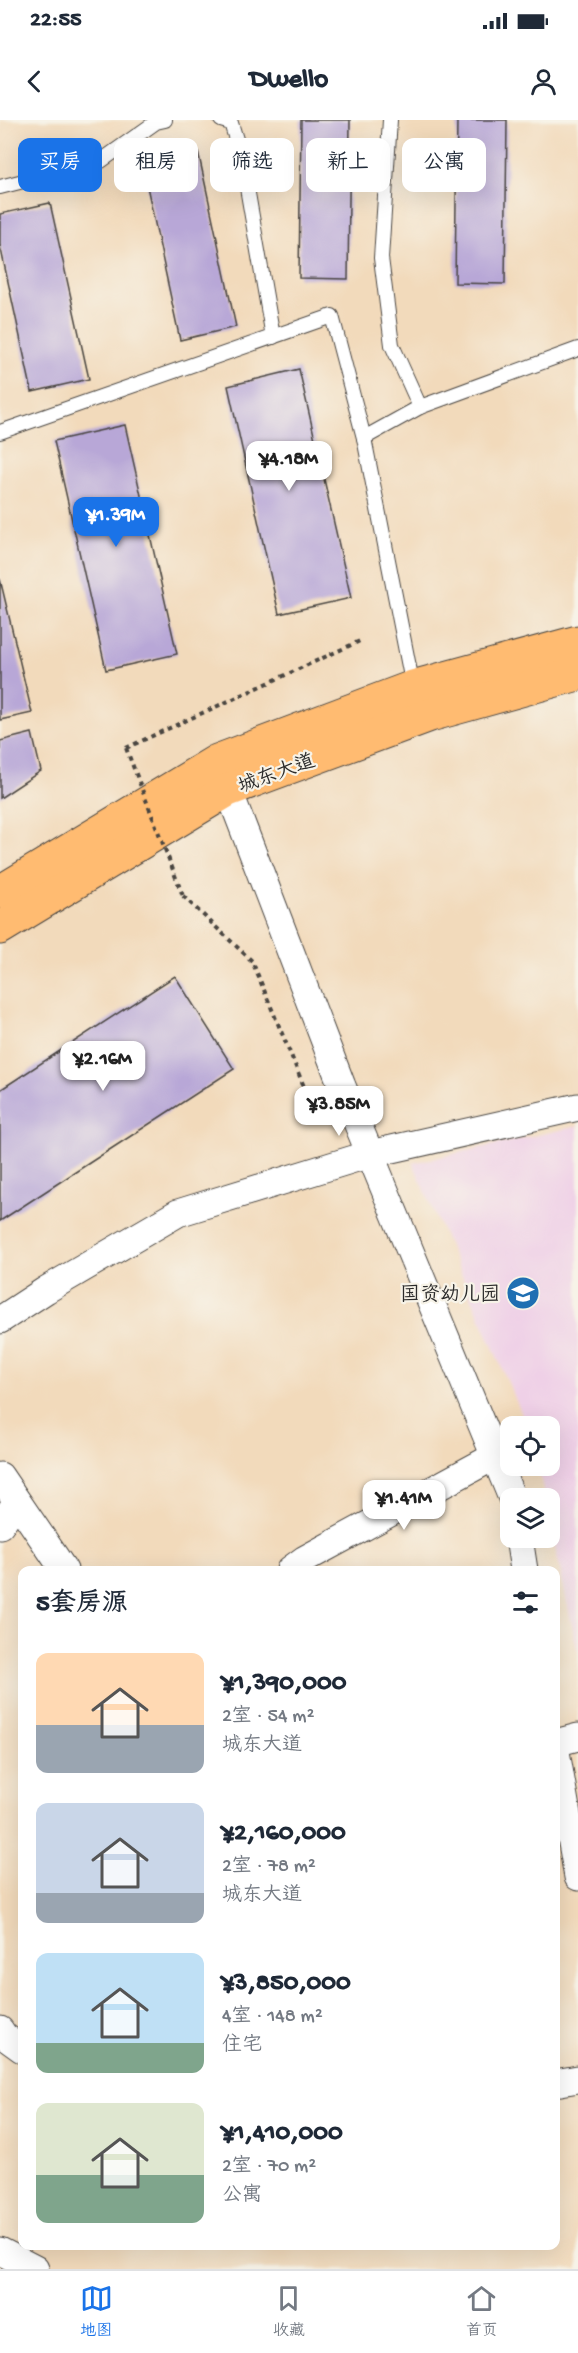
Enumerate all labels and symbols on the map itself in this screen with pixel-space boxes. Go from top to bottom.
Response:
pin: ¥4.18M [240,441,338,492]
pin: ¥1.39M [67,497,165,548]
street label: 城东大道 [235,749,319,800]
pin: ¥2.16M [54,1041,152,1092]
pin: ¥3.85M [290,1086,388,1137]
school or university icon: 国资幼儿园 [505,1275,541,1311]
place label: 国资幼儿园 [400,1283,500,1308]
pin: ¥1.41M [355,1480,453,1531]

